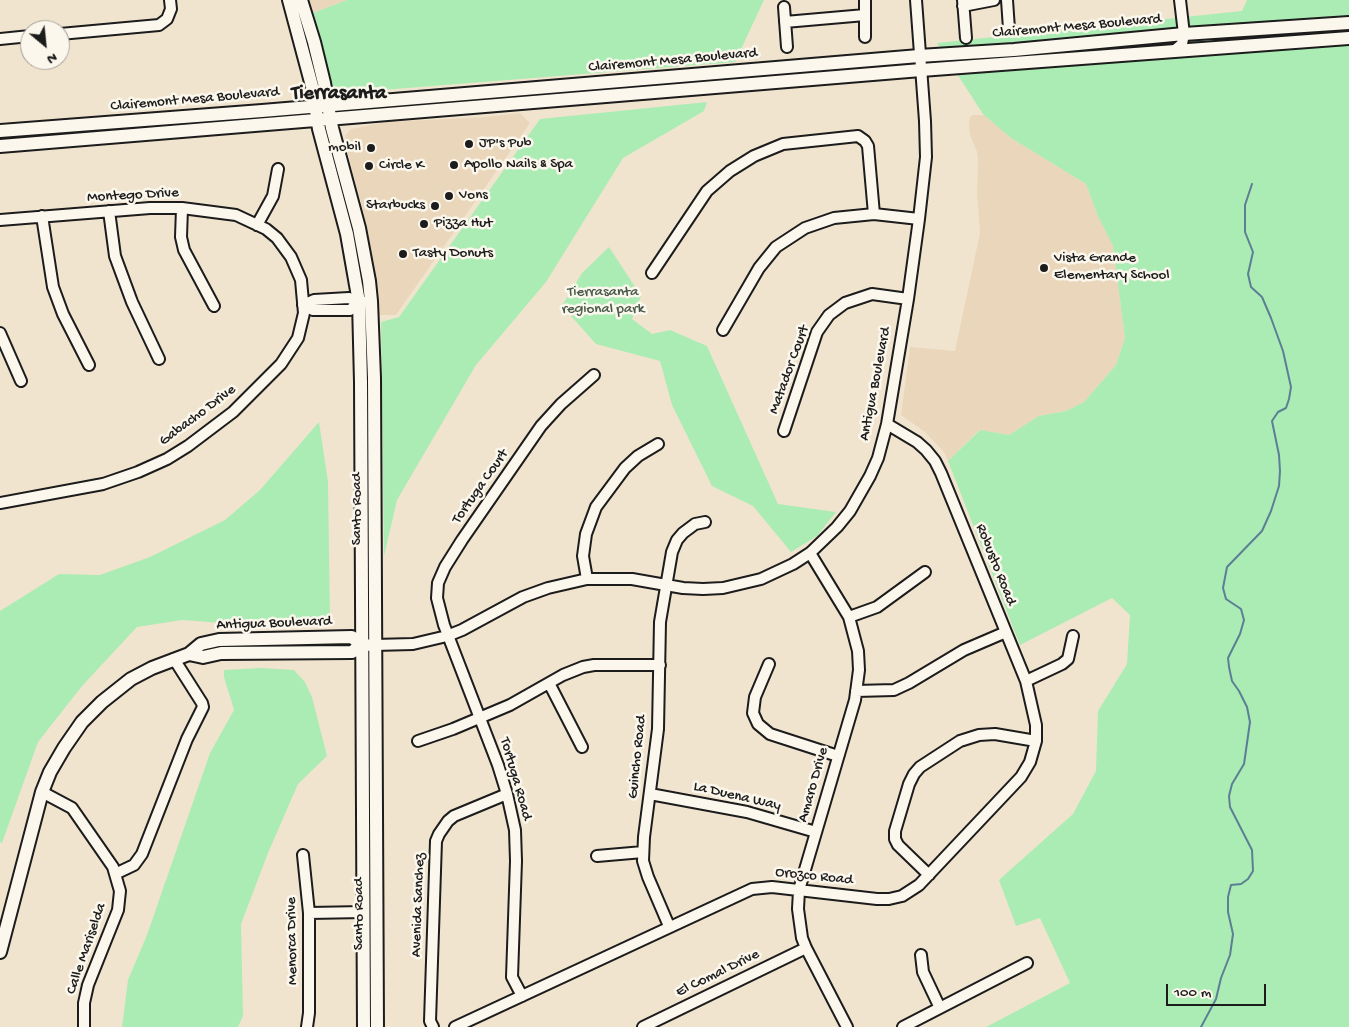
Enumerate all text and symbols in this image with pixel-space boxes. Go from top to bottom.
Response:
street label: Clairemont Mesa Boulevard [992,11,1162,43]
north arrow [20,20,70,70]
street label: Clairemont Mesa Boulevard [588,45,758,77]
text: N [44,48,60,67]
district label: Tierrasanta [292,83,386,107]
street label: Clairemont Mesa Boulevard [110,84,280,116]
place label: JP's Pub [479,135,531,153]
marker: JP's Pub [463,138,475,150]
place label: mobil [328,139,361,157]
marker: mobil [365,142,377,154]
place label: Apollo Nails & Spa [464,156,573,174]
place label: Circle K [379,157,424,175]
marker: Apollo Nails & Spa [448,159,460,171]
marker: Circle K [363,160,375,172]
street label: Montego Drive [87,185,179,207]
place label: Vons [459,187,488,205]
marker: Vons [443,190,455,202]
place label: Starbucks [366,197,425,215]
marker: Starbucks [429,200,441,212]
place label: Pizza Hut [434,215,492,233]
marker: Pizza Hut [418,218,430,230]
place label: Tasty Donuts [413,245,493,263]
marker: Tasty Donuts [397,248,409,260]
place label: Vista Grande Elementary School [1054,250,1170,285]
marker: Vista Grande Elementary School [1038,262,1050,274]
park label: Tierrasanta regional park [562,284,644,319]
street label: Matador Court [766,323,814,417]
street label: Antigua Boulevard [856,326,896,442]
street label: Gabacho Drive [156,381,240,451]
street label: Tortuga Court [449,446,513,528]
street label: Santo Road [349,473,367,545]
street label: Robusto Road [970,522,1020,608]
street label: Antigua Boulevard [216,613,332,635]
street label: Guincho Road [625,714,651,800]
street label: Tortuga Road [495,736,535,822]
street label: Amaro Drive [795,745,833,825]
street label: La Duena Way [691,778,783,816]
street label: Avenida Sanchez [408,853,430,957]
street label: Orozco Road [774,864,854,890]
street label: Santo Road [351,878,369,950]
street label: Menorca Drive [283,897,303,985]
street label: Calle Mariselda [63,901,111,997]
street label: El Comal Drive [673,946,763,1002]
scale bar [1169,974,1269,1006]
text: 100 m [1174,984,1211,1002]

